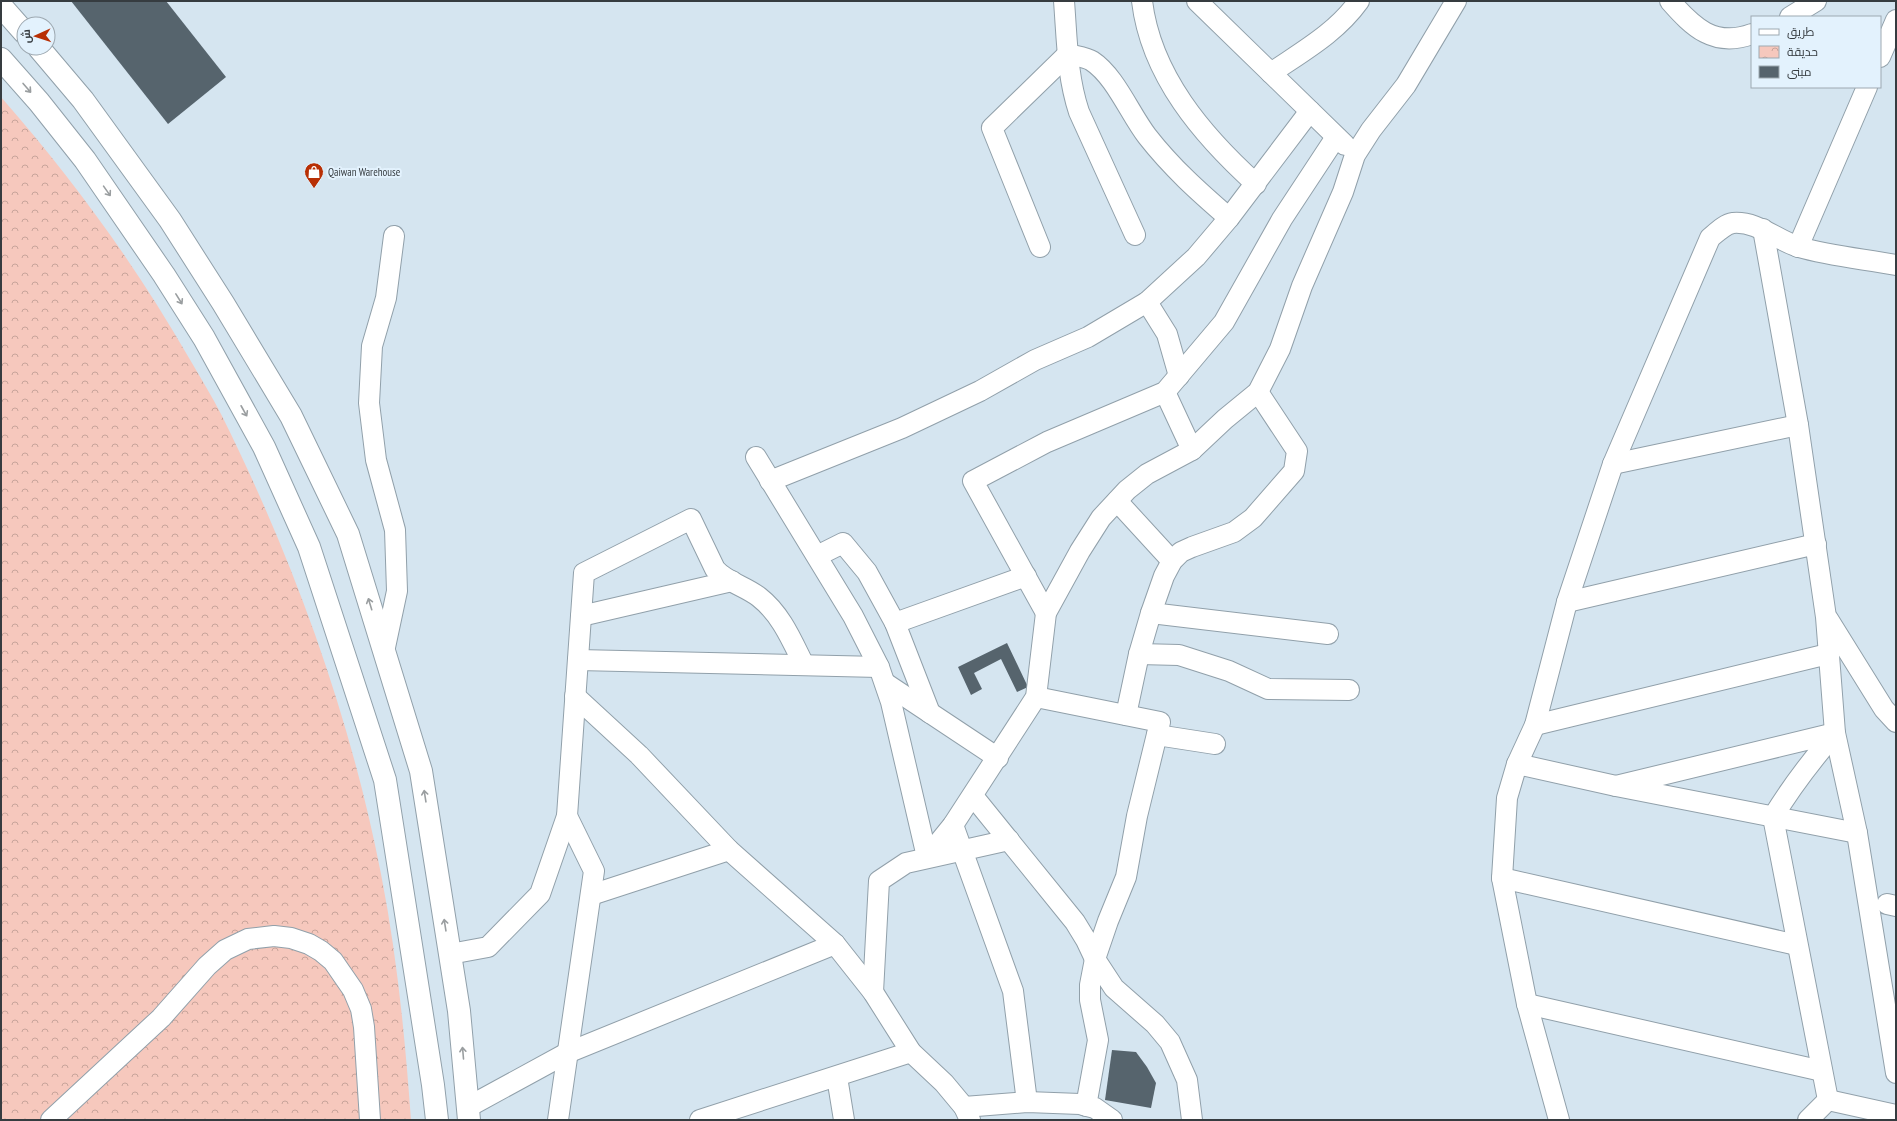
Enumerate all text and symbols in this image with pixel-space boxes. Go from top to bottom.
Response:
north arrow [16,16,56,56]
legend [1751,16,1881,88]
text: طريق [1787,24,1815,39]
text: ش [19,29,33,44]
text: حديقة [1787,44,1818,59]
text: مبنى [1787,64,1812,79]
one-way arrow [22,83,31,93]
shop icon: Qaiwan Warehouse [303,161,325,189]
place label: Qaiwan Warehouse [328,165,401,179]
one-way arrow [103,185,111,196]
one-way arrow [175,293,183,304]
one-way arrow [241,405,249,417]
one-way arrow [366,598,373,611]
one-way arrow [421,790,429,803]
one-way arrow [441,918,449,931]
one-way arrow [459,1047,466,1060]

